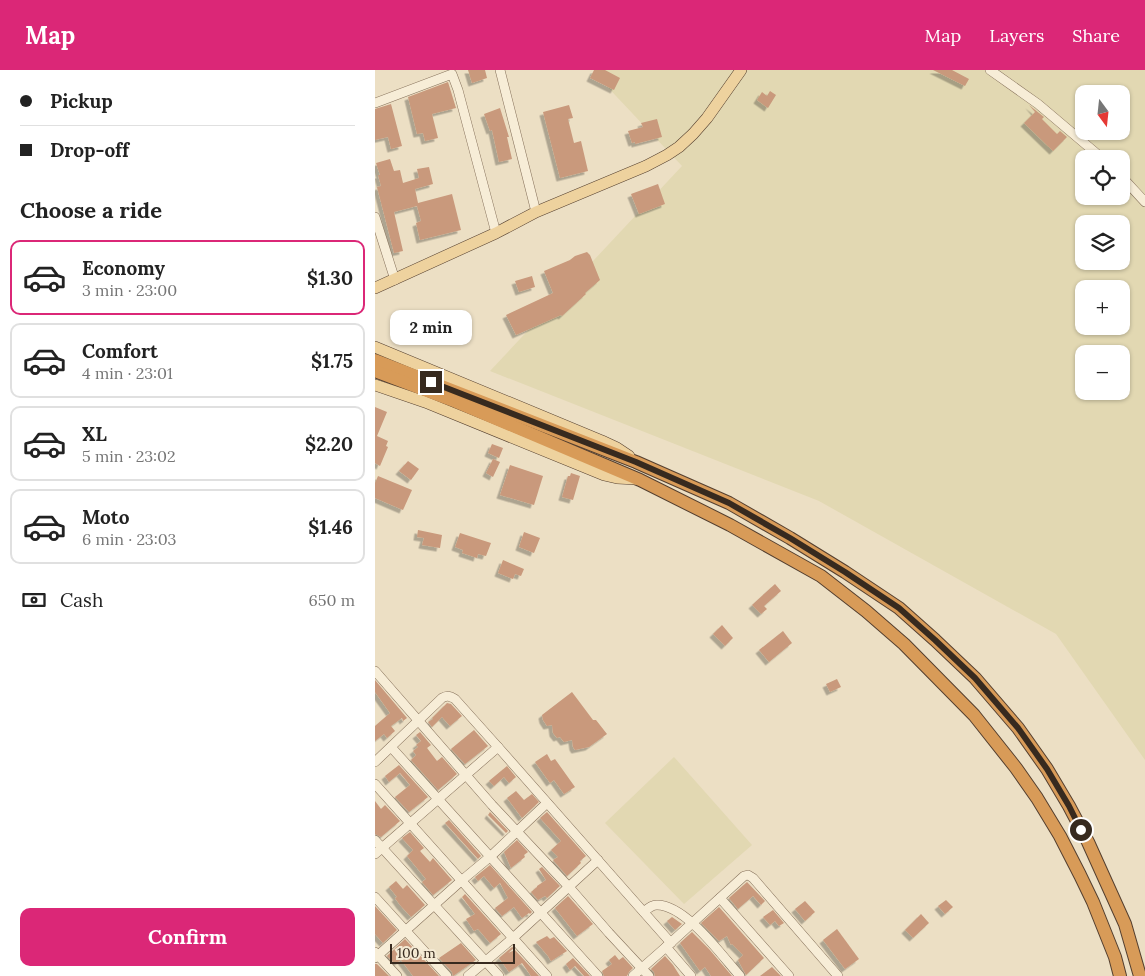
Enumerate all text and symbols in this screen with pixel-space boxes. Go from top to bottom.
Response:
text: Map [25,20,75,51]
text: Map [925,24,961,47]
text: Layers [989,24,1044,47]
text: Share [1072,24,1120,47]
north arrow [1075,85,1130,140]
map controls [1075,85,1130,400]
text: Pickup [50,89,113,113]
text: Drop-off [50,138,129,162]
button: locate [1075,150,1130,205]
text: Choose a ride [20,196,162,224]
button: layers [1075,215,1130,270]
icon: car [22,255,67,300]
text: Economy [82,256,165,280]
text: $1.30 [307,266,353,290]
text: 3 min · 23:00 [82,280,177,300]
button: + [1075,280,1130,335]
callout: 2 min [390,310,472,344]
text: 2 min [410,317,452,337]
icon: car [22,338,67,383]
text: Comfort [82,339,158,363]
button: − [1075,345,1130,400]
text: $1.75 [311,349,353,373]
text: 4 min · 23:01 [82,363,173,383]
route end [420,371,442,393]
icon: car [22,421,67,466]
text: XL [82,422,107,446]
text: $2.20 [305,432,353,456]
text: 5 min · 23:02 [82,446,176,466]
icon: car [22,504,67,549]
text: Moto [82,505,129,529]
text: $1.46 [308,515,353,539]
text: 6 min · 23:03 [82,529,177,549]
icon: cash [20,586,48,614]
text: Cash [60,588,103,612]
text: 650 m [309,590,355,610]
route start [1070,819,1092,841]
button: Confirm [20,908,355,966]
scale bar [390,941,515,964]
text: 100 m [397,944,436,962]

